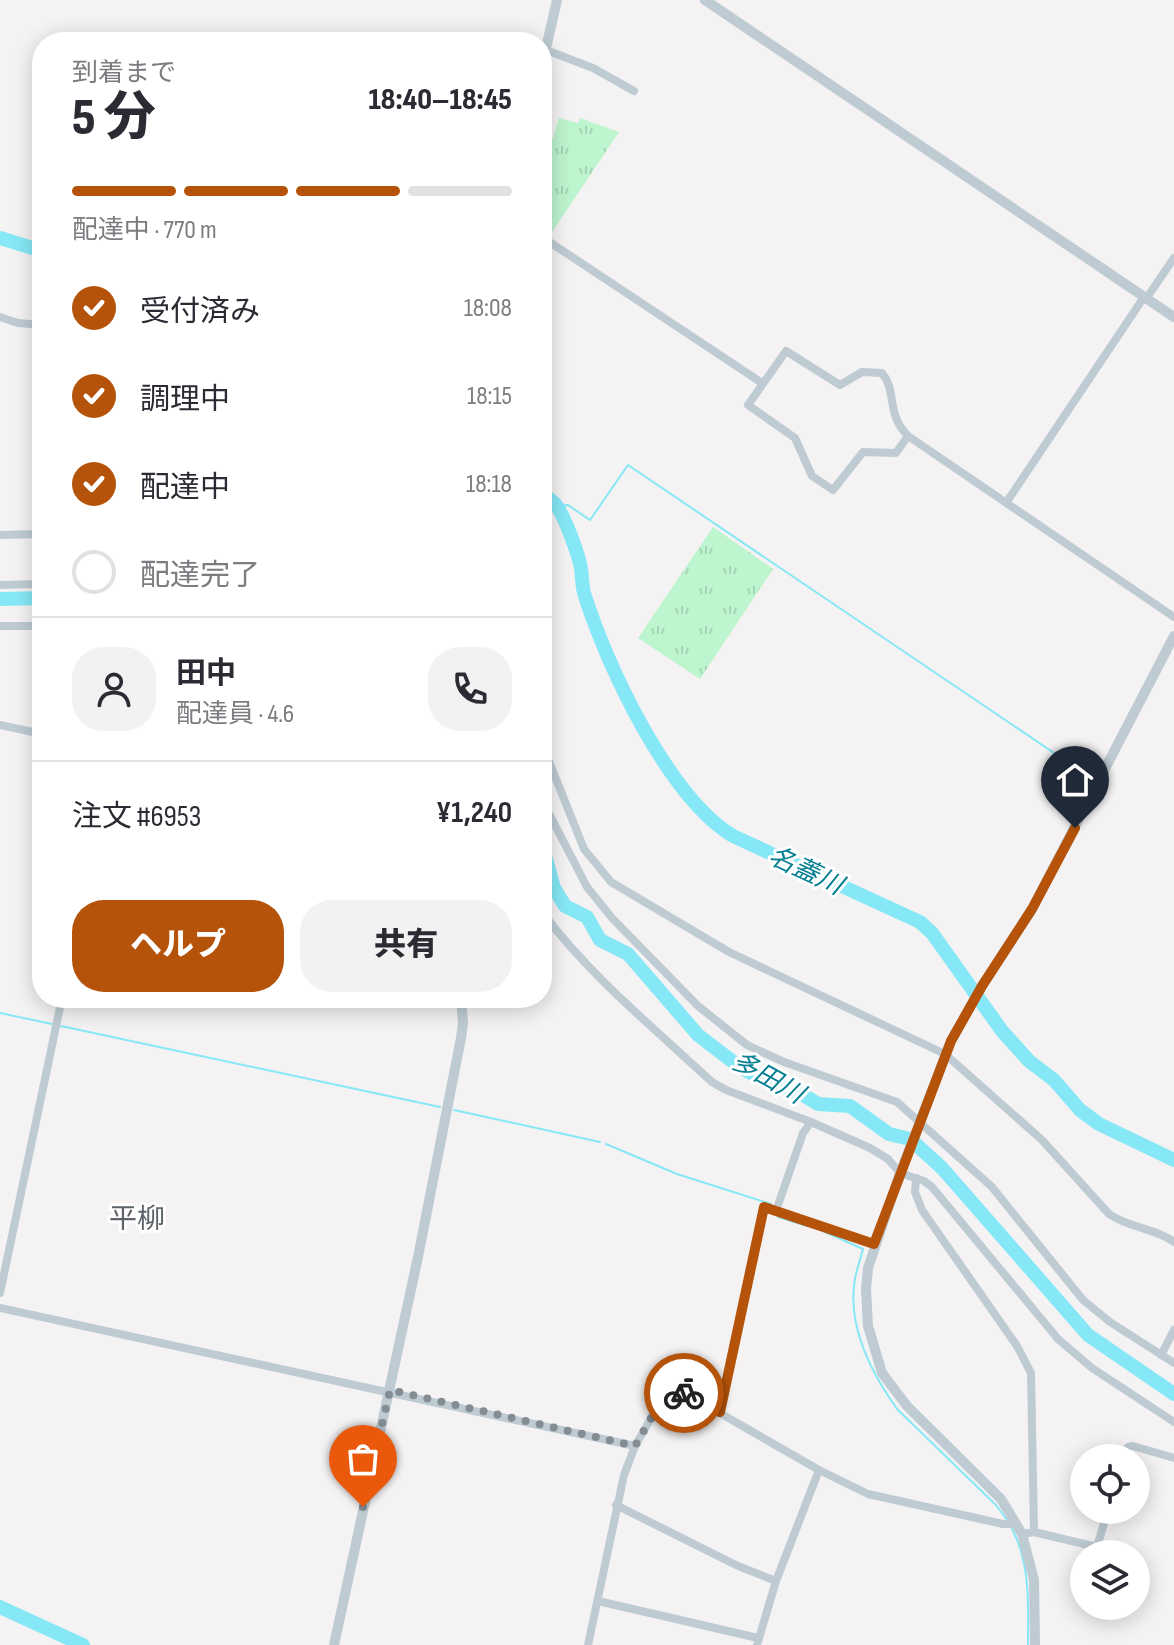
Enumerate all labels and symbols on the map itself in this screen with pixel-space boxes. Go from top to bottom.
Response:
pin [1041,746,1109,828]
water label: 名蓋川 [763,841,850,903]
water label: 多田川 [726,1046,812,1112]
district label: 平柳 [109,1203,165,1236]
courier [644,1353,724,1433]
pin [329,1425,397,1507]

